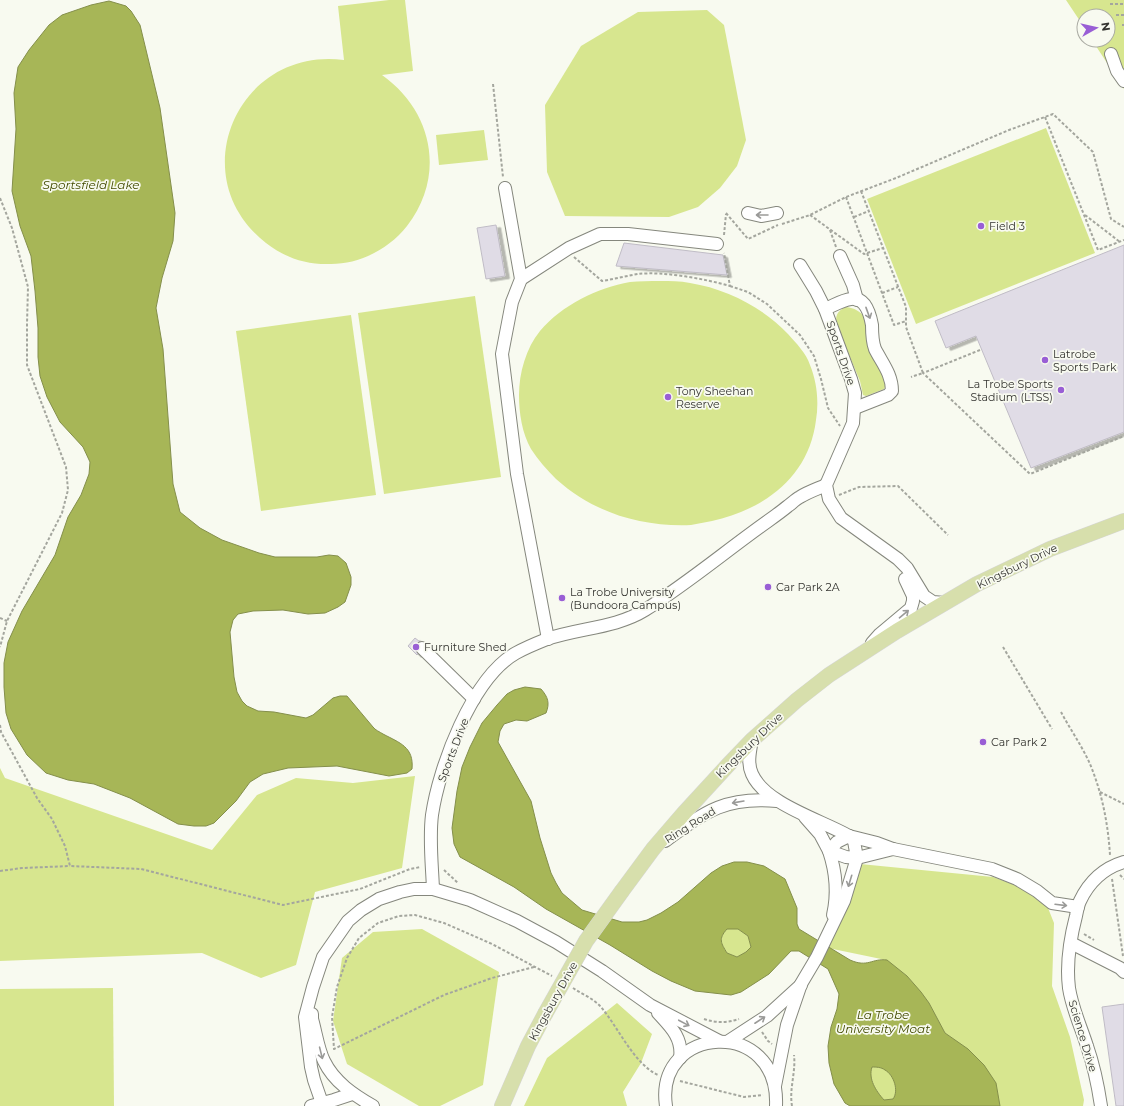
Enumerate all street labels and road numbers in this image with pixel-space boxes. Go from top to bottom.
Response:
street label: Sports Drive [823,319,859,387]
street label: Kingsbury Drive [974,540,1060,592]
street label: Kingsbury Drive [712,709,786,781]
street label: Sports Drive [434,716,472,784]
street label: Ring Road [662,804,718,846]
street label: Kingsbury Drive [526,959,581,1043]
street label: Science Drive [1065,998,1101,1074]

